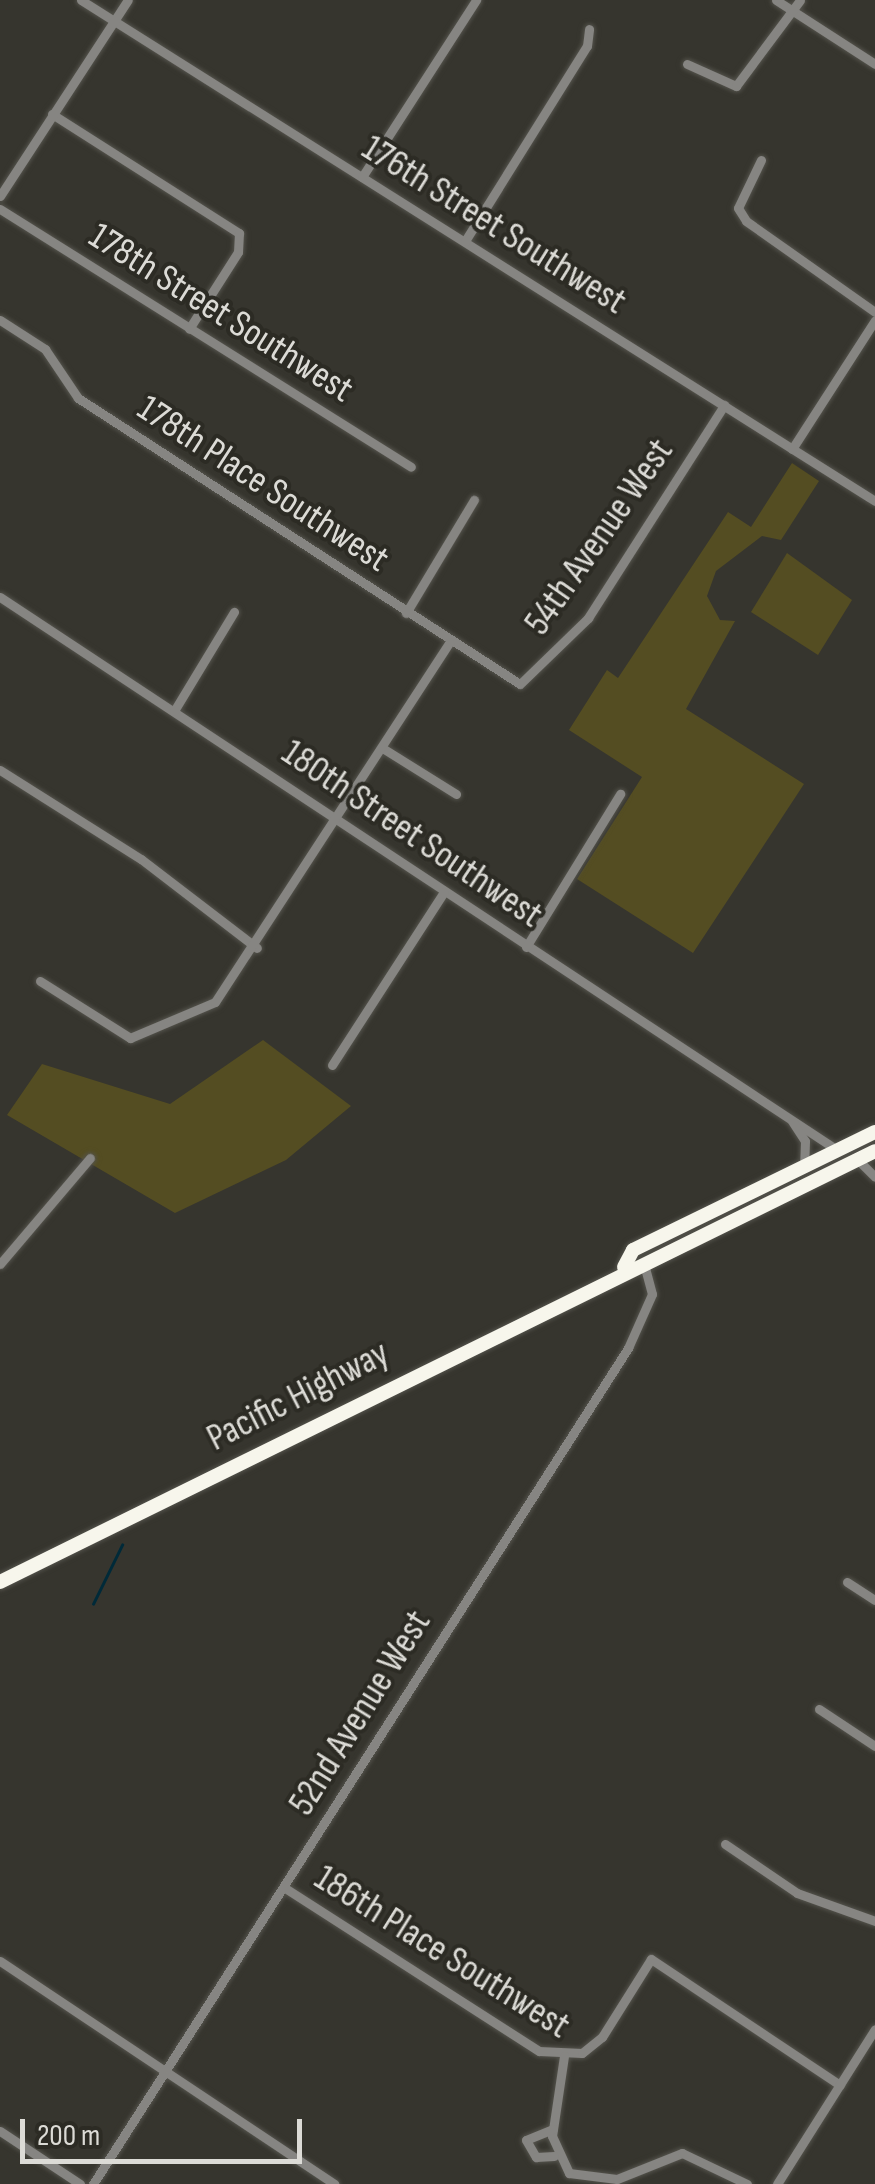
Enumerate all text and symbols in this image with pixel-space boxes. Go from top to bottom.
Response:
street label: 176th Street Southwest [354,125,634,325]
street label: 178th Street Southwest [81,214,361,412]
street label: 178th Place Southwest [129,386,397,582]
street label: 54th Avenue West [515,430,683,644]
street label: 180th Street Southwest [273,730,551,938]
street label: Pacific Highway [199,1331,397,1461]
street label: 52nd Avenue West [279,1602,441,1824]
street label: 186th Place Southwest [306,1855,578,2049]
scale bar [25,2099,308,2161]
text: 200 m [37,2118,100,2154]

